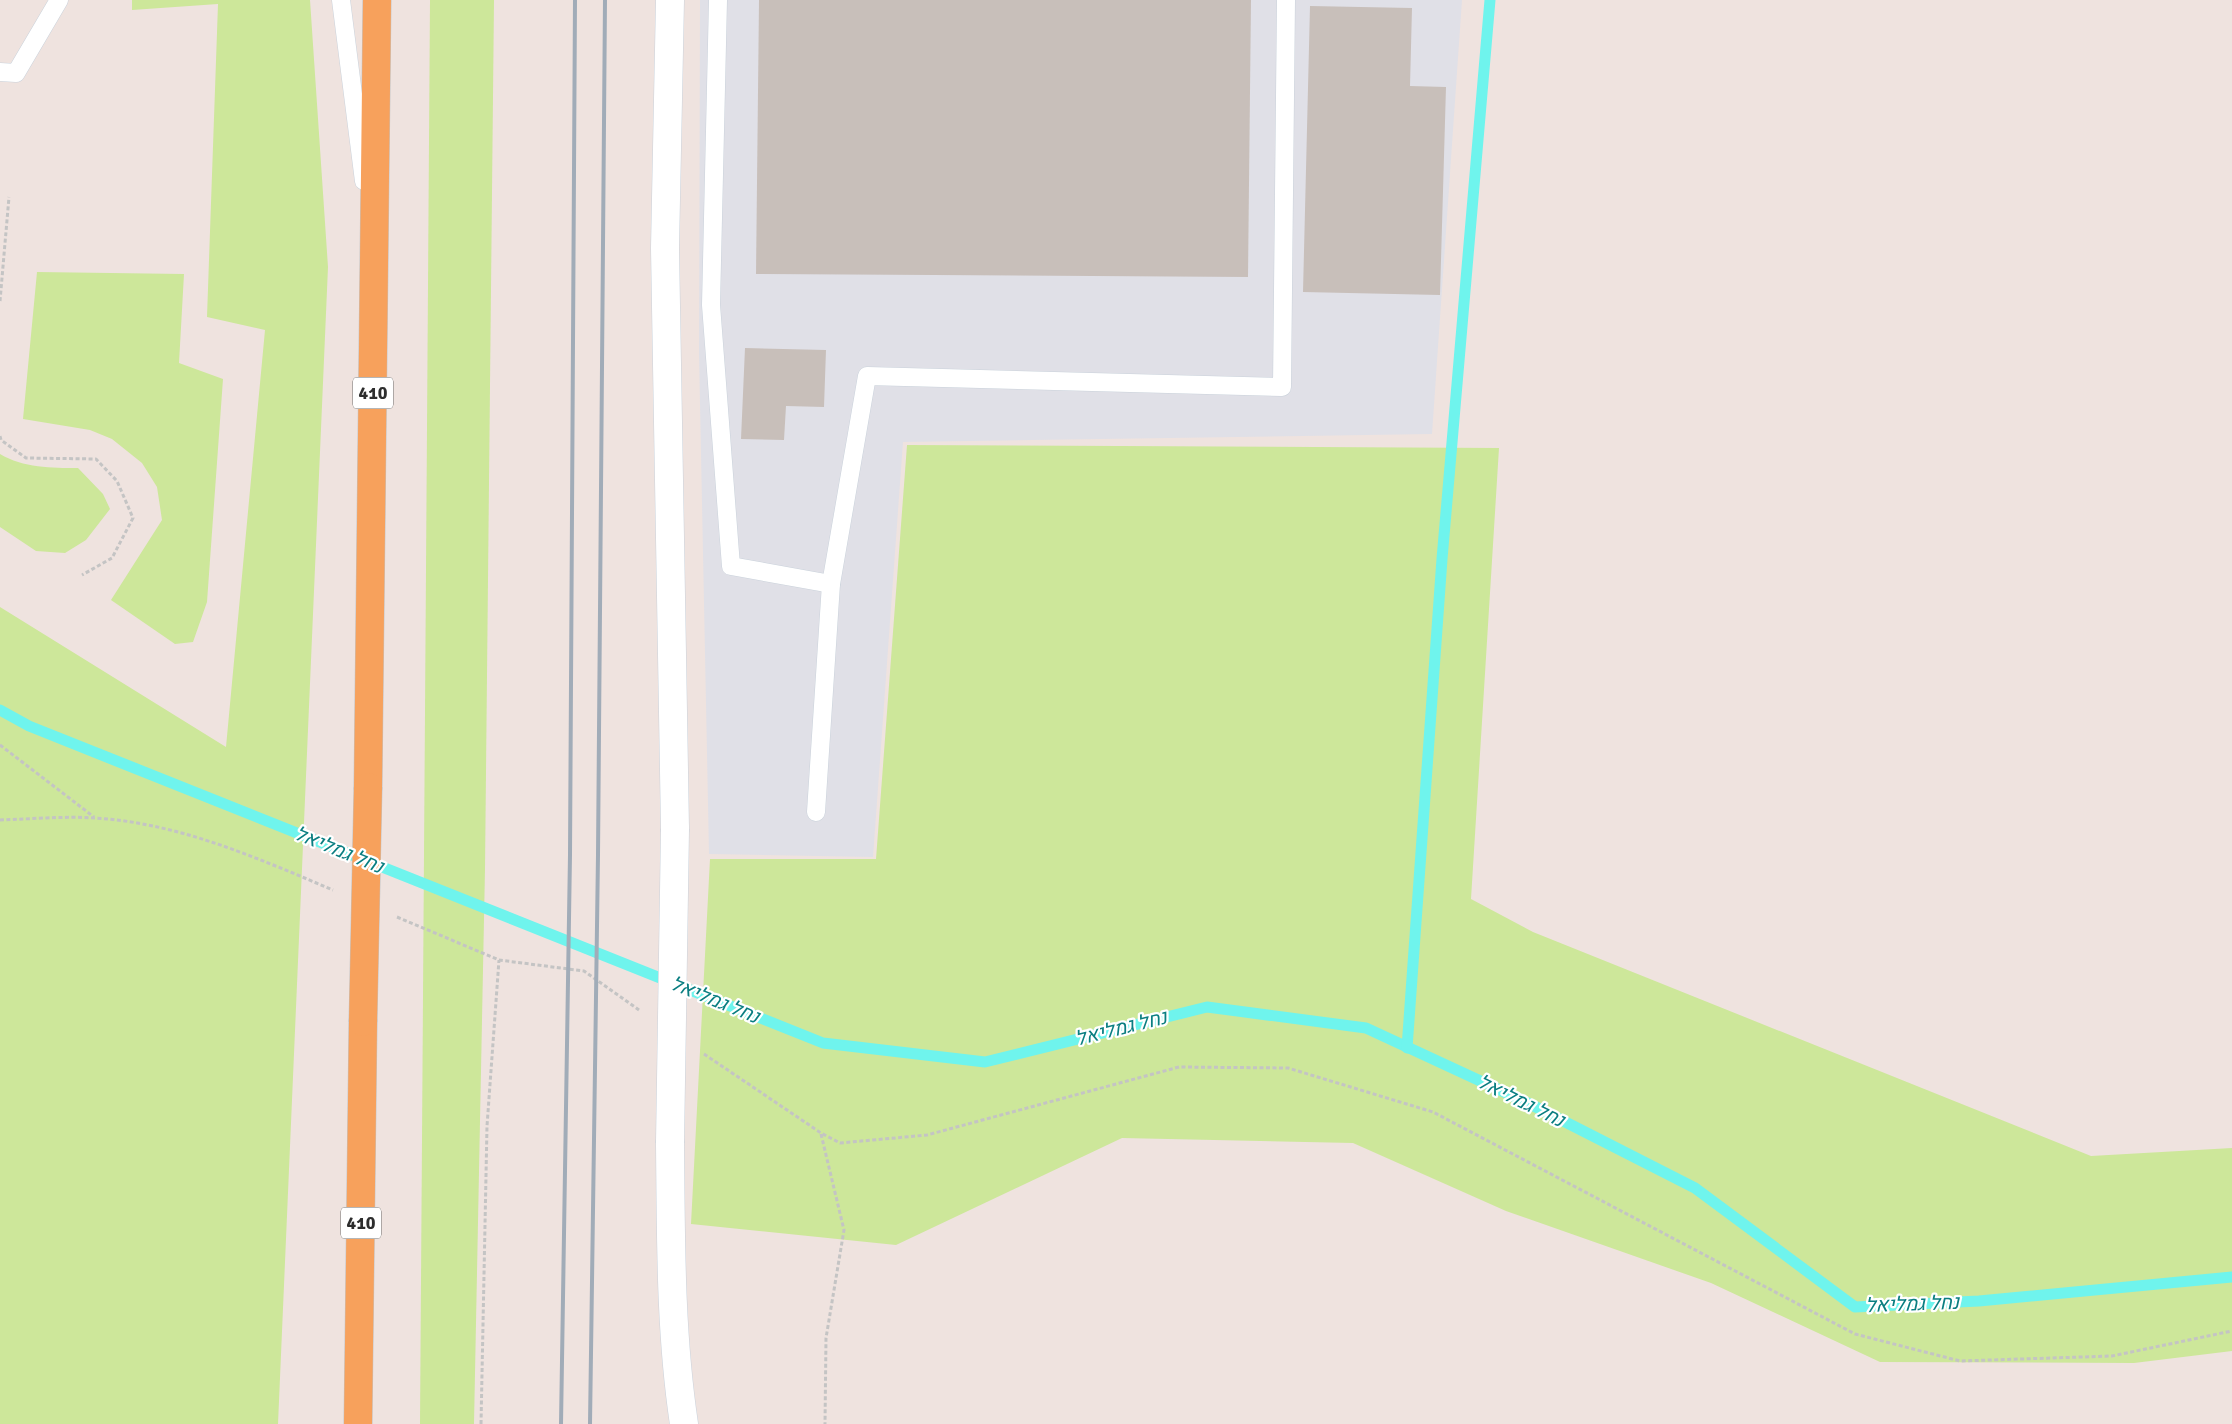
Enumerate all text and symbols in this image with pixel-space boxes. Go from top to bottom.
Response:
road number: 410 [353,378,393,408]
water label: נחל גמליאל [291,821,389,880]
water label: נחל גמליאל [667,971,765,1030]
water label: נחל גמליאל [1072,1004,1171,1051]
water label: נחל גמליאל [1473,1069,1570,1134]
road number: 410 [341,1208,381,1238]
water label: נחל גמליאל [1865,1290,1961,1318]

